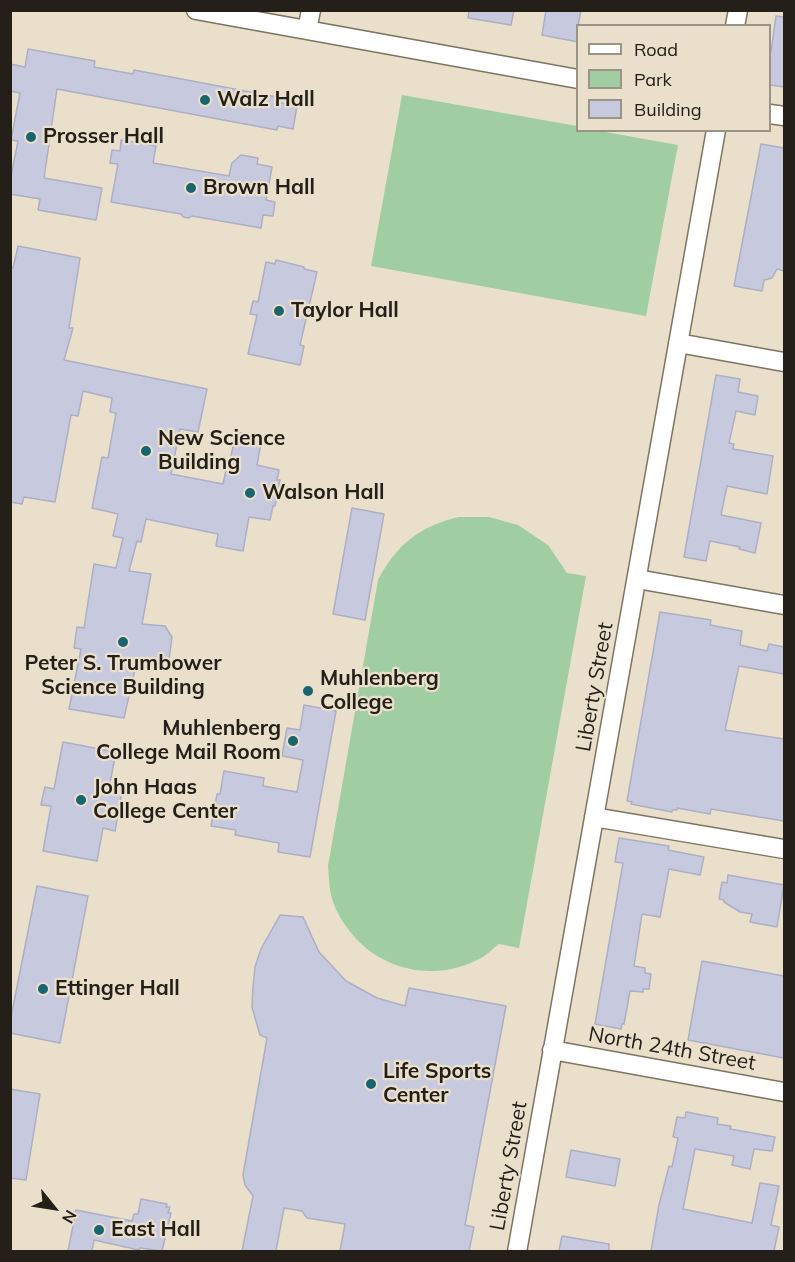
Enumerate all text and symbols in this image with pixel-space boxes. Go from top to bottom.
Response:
legend [576,24,771,132]
text: Road [634,38,678,61]
text: Park [634,68,672,91]
place label: Walz Hall [217,87,315,113]
marker: Walz Hall [198,93,212,107]
text: Building [634,98,702,121]
place label: Prosser Hall [43,124,164,150]
marker: Prosser Hall [24,130,38,144]
place label: Brown Hall [203,175,315,201]
marker: Brown Hall [184,181,198,195]
place label: Taylor Hall [291,298,399,324]
marker: Taylor Hall [272,304,286,318]
place label: New Science Building [158,426,285,476]
marker: New Science Building [139,444,153,458]
place label: Walson Hall [262,480,384,506]
marker: Walson Hall [243,486,257,500]
street label: Liberty Street [571,620,619,754]
marker: Peter S. Trumbower Science Building [116,635,130,649]
place label: Peter S. Trumbower Science Building [25,651,221,701]
place label: Muhlenberg College [320,666,439,716]
marker: Muhlenberg College [301,684,315,698]
place label: Muhlenberg College Mail Room [96,716,281,766]
marker: Muhlenberg College Mail Room [286,734,300,748]
place label: John Haas College Center [93,775,237,825]
marker: John Haas College Center [74,793,88,807]
place label: Ettinger Hall [55,976,180,1002]
marker: Ettinger Hall [36,982,50,996]
street label: North 24th Street [586,1022,758,1076]
place label: Life Sports Center [383,1059,491,1109]
marker: Life Sports Center [364,1077,378,1091]
street label: Liberty Street [485,1099,533,1233]
north arrow [24,1178,84,1238]
text: N [58,1207,81,1227]
place label: East Hall [111,1217,201,1243]
marker: East Hall [92,1223,106,1237]

